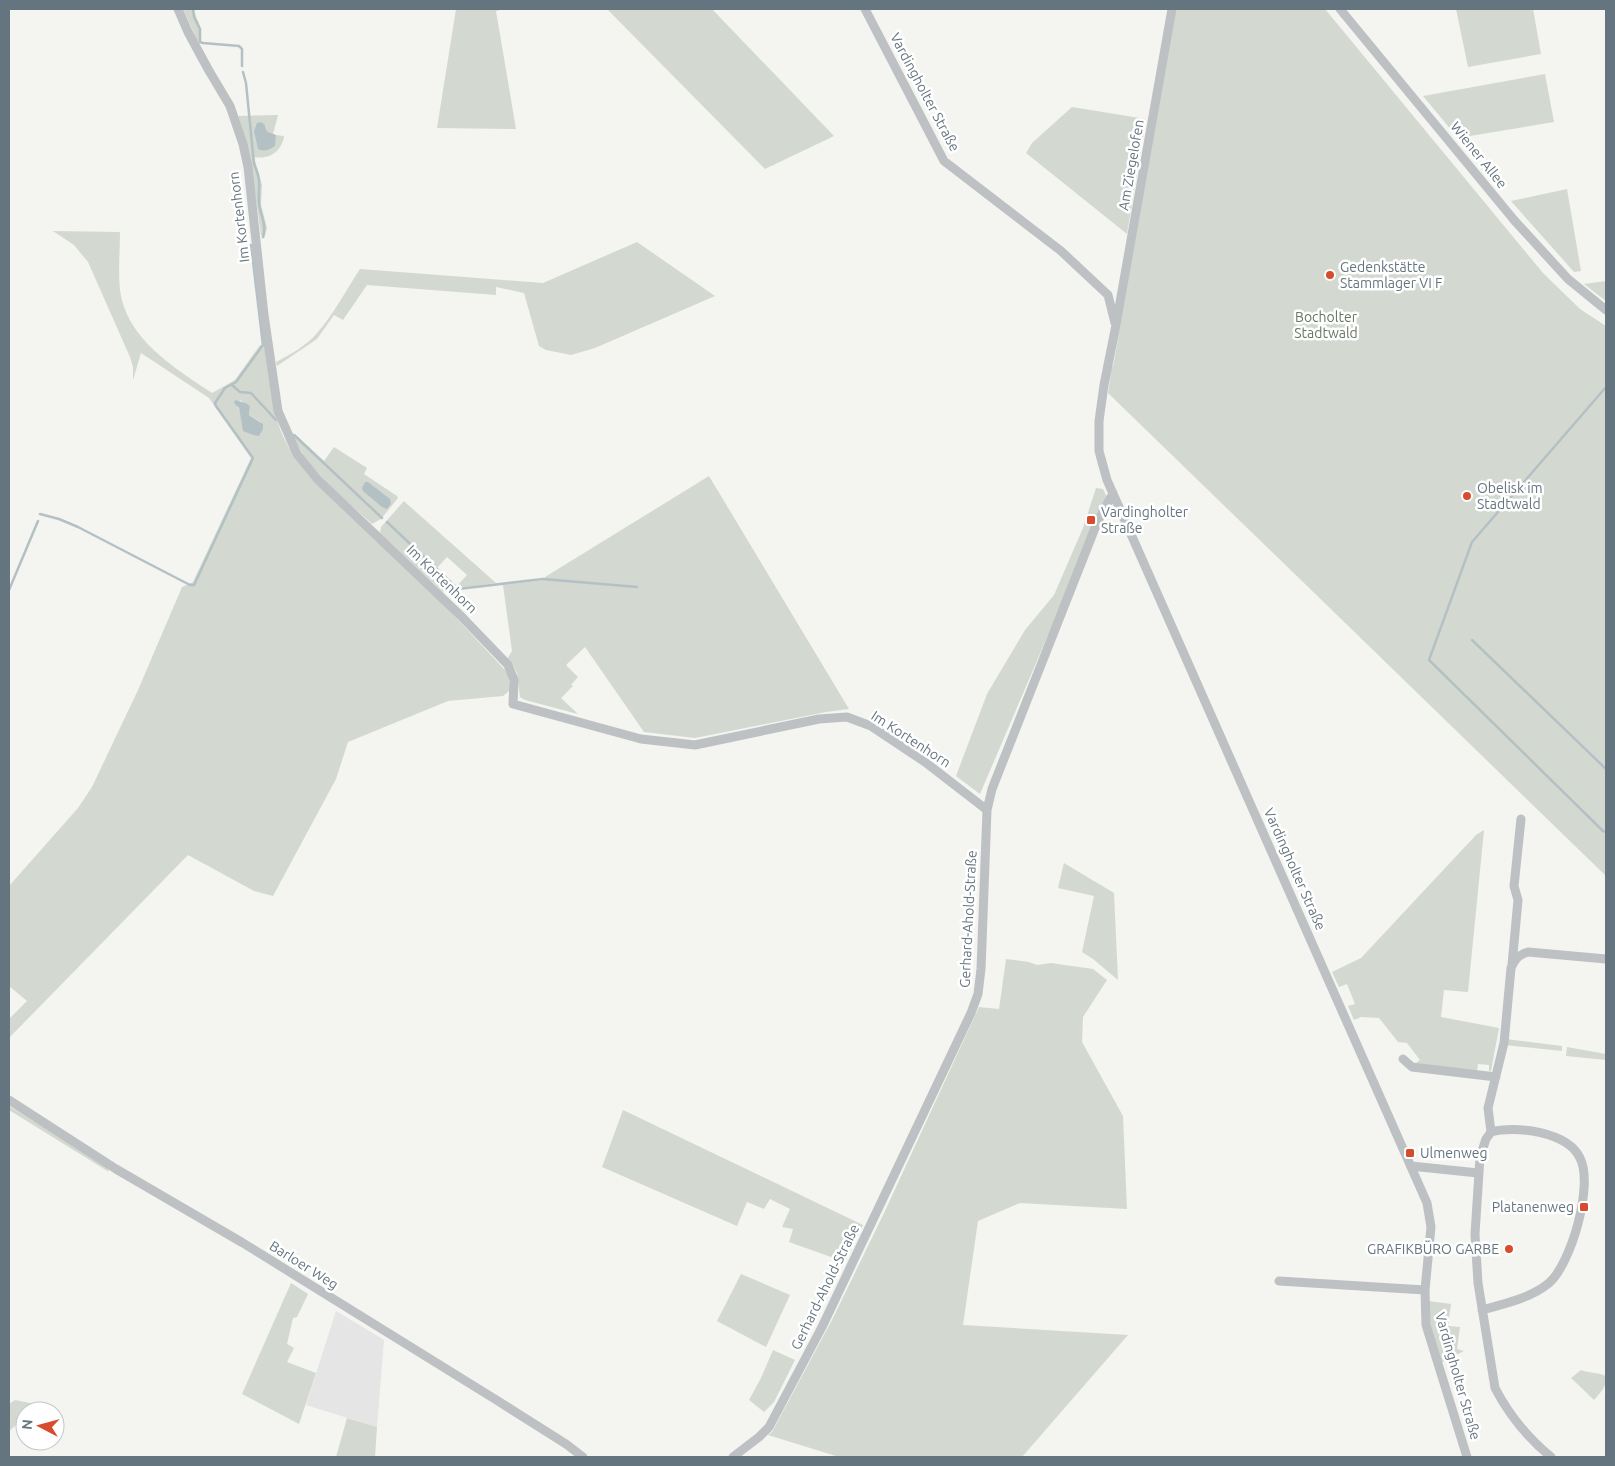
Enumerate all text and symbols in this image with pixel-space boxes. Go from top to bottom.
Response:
street label: Vardingholter Straße [887,30,963,154]
street label: Am Ziegelofen [1115,118,1147,212]
street label: Wiener Allee [1447,119,1511,191]
street label: Im Kortenhorn [225,171,253,263]
place label: Gedenkstätte Stammlager VI F [1340,259,1442,291]
marker: Gedenkstätte Stammlager VI F [1324,269,1336,281]
park label: Bocholter Stadtwald [1294,309,1358,341]
place label: Obelisk im Stadtwald [1477,480,1543,512]
marker: Obelisk im Stadtwald [1461,490,1473,502]
place label: Vardingholter Straße [1101,504,1189,536]
marker: Vardingholter Straße [1085,514,1097,526]
street label: Im Kortenhorn [404,541,480,617]
street label: Im Kortenhorn [868,707,954,771]
street label: Vardingholter Straße [1261,806,1329,932]
street label: Gerhard-Ahold-Straße [956,850,980,988]
place label: Ulmenweg [1420,1145,1488,1161]
marker: Ulmenweg [1404,1147,1416,1159]
place label: Platanenweg [1492,1199,1574,1215]
marker: Platanenweg [1578,1201,1590,1213]
street label: Gerhard-Ahold-Straße [788,1222,862,1352]
street label: Barloer Weg [267,1238,341,1292]
place label: GRAFIKBÜRO GARBE [1367,1240,1499,1257]
marker: GRAFIKBÜRO GARBE [1503,1243,1515,1255]
street label: Vardingholter Straße [1432,1310,1484,1442]
north arrow [15,1401,65,1451]
text: N [19,1419,36,1431]

